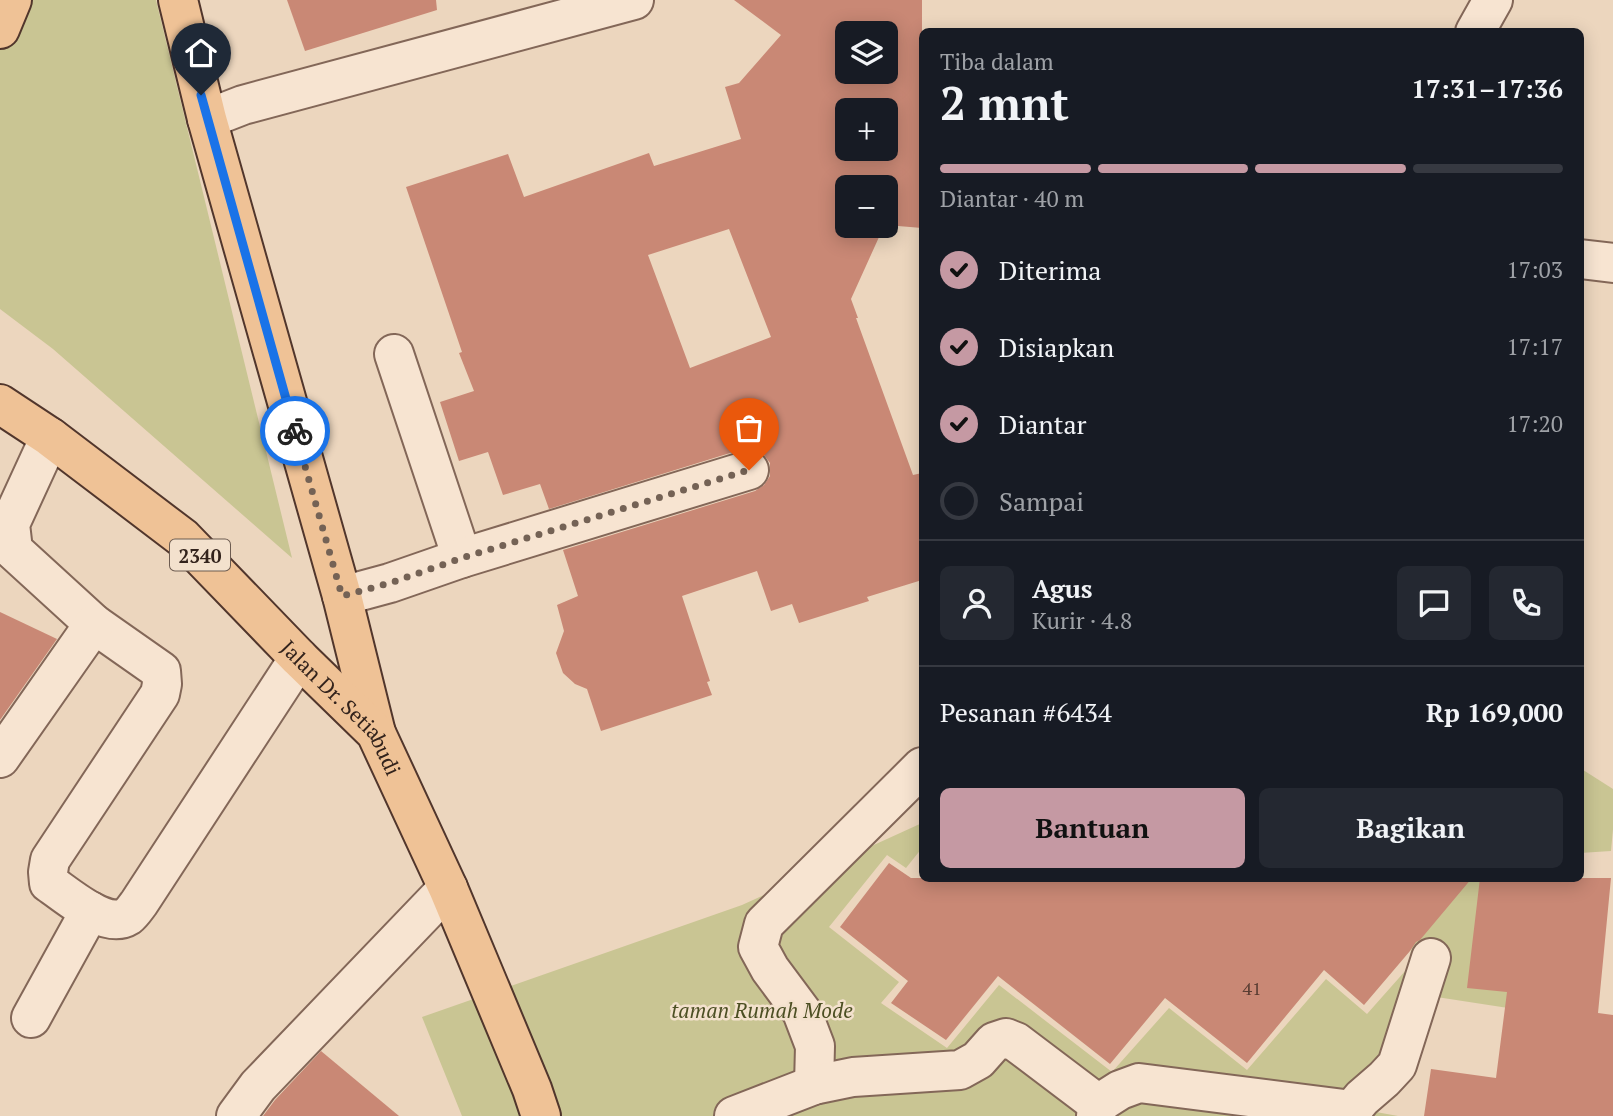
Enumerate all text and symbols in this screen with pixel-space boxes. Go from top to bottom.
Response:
map controls [835,21,898,238]
button: layers [835,21,898,84]
pin [171,23,231,95]
icon: home [182,34,220,72]
text: Tiba dalam [940,46,1054,77]
text: 17:31–17:36 [1411,71,1563,105]
text: 2 mnt [940,72,1069,133]
button: + [835,98,898,161]
button: − [835,175,898,238]
text: Diantar · 40 m [940,183,1084,214]
icon: check [940,251,978,289]
text: Diterima [999,253,1101,287]
text: 17:03 [1506,254,1563,285]
icon: check [940,328,978,366]
text: Disiapkan [999,330,1114,364]
text: 17:17 [1506,331,1563,362]
courier [260,396,330,466]
pin [719,398,779,470]
icon: check [940,405,978,443]
text: Diantar [999,407,1087,441]
text: 17:20 [1506,408,1563,439]
icon: bag [730,409,768,447]
icon: bike [276,412,314,450]
text: Sampai [999,484,1084,518]
road number: 2340 [170,540,230,570]
button: person [940,566,1014,640]
button: chat [1397,566,1471,640]
button: phone [1489,566,1563,640]
text: Agus [1032,571,1093,605]
text: Kurir · 4.8 [1032,605,1132,636]
street label: Jalan Dr. Setiabudi [275,634,408,780]
text: Pesanan #6434 [940,695,1112,729]
text: Rp 169,000 [1426,695,1563,729]
button: Bantuan [940,788,1245,868]
button: Bagikan [1259,788,1563,868]
house number: 41 [1242,976,1262,1000]
park label: taman Rumah Mode [671,996,853,1024]

